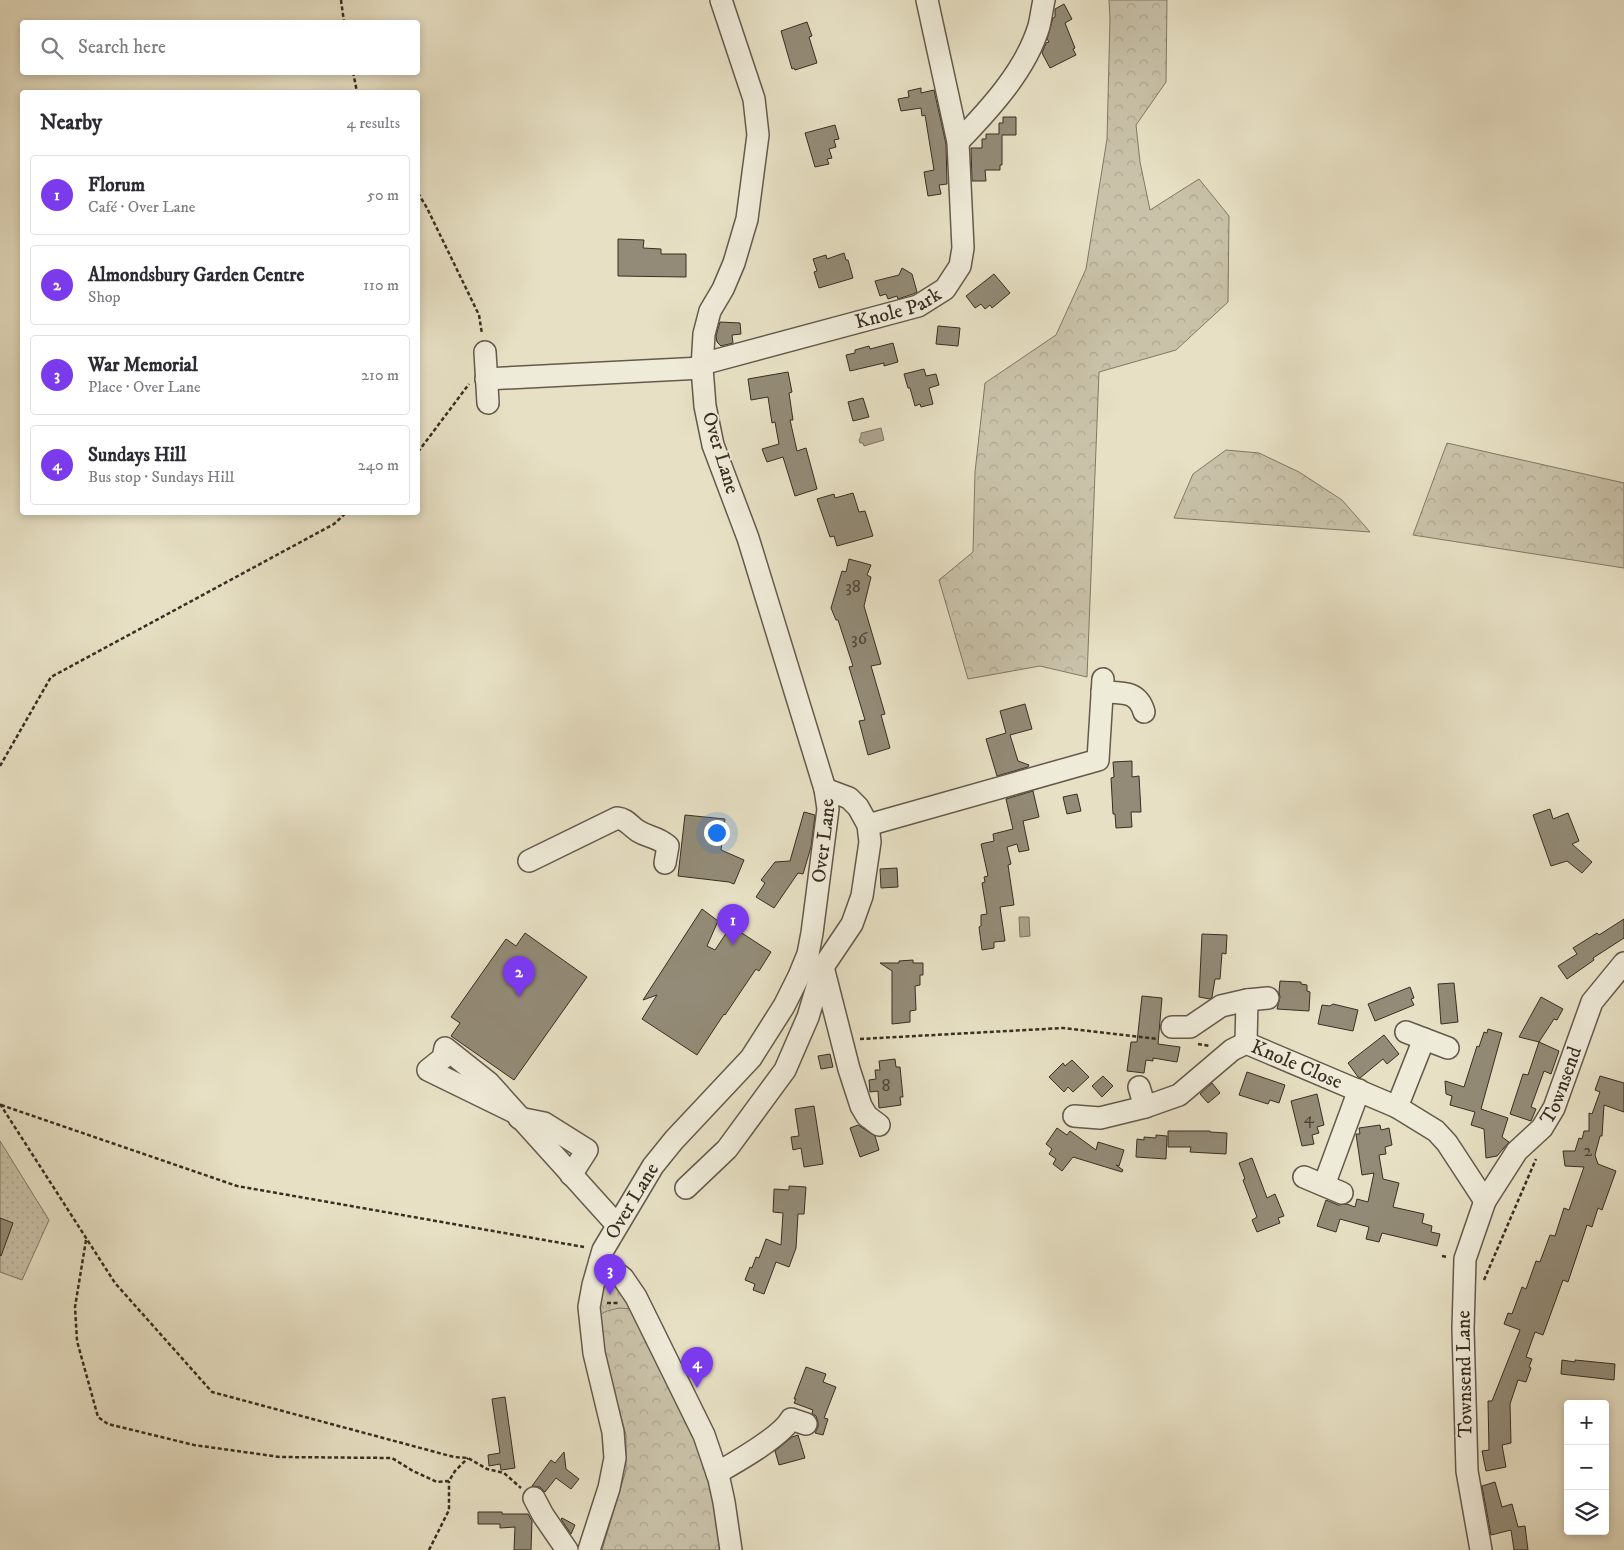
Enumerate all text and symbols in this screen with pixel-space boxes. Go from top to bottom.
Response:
search box [20,20,420,75]
icon: search [38,34,66,62]
text: Search here [78,36,166,59]
text: Nearby [40,110,102,136]
text: 4 results [347,113,400,133]
text: Florum [88,174,145,197]
text: 1 [54,185,60,205]
text: 50 m [367,185,399,205]
text: Café · Over Lane [88,197,195,217]
text: Almondsbury Garden Centre [88,264,304,287]
text: 2 [53,275,61,295]
text: 110 m [363,275,399,295]
street label: Knole Park [852,282,946,335]
text: Shop [88,287,121,307]
text: War Memorial [88,354,198,377]
text: 3 [54,365,60,385]
text: 210 m [361,365,399,385]
text: Place · Over Lane [88,377,201,397]
street label: Over Lane [696,409,744,497]
text: Sundays Hill [88,444,186,467]
text: 4 [52,455,62,475]
text: 240 m [358,455,399,475]
text: Bus stop · Sundays Hill [88,467,234,487]
house number: 38 [845,576,861,598]
house number: 36 [851,628,868,650]
street label: Over Lane [806,797,841,884]
your location [704,820,730,846]
pin: 1 [717,904,749,945]
pin: 2 [503,956,535,997]
street label: Knole Close [1247,1034,1346,1095]
street label: Townsend [1535,1043,1587,1129]
house number: 8 [881,1075,891,1097]
house number: 4 [1304,1107,1315,1129]
house number: 2 [1584,1140,1593,1162]
street label: Over Lane [600,1158,664,1244]
pin: 3 [594,1254,626,1295]
street label: Townsend Lane [1451,1310,1479,1438]
pin: 4 [681,1347,713,1388]
map controls [1564,1400,1609,1535]
button: + [1564,1400,1609,1445]
button: − [1564,1445,1609,1490]
button: layers [1564,1490,1609,1535]

